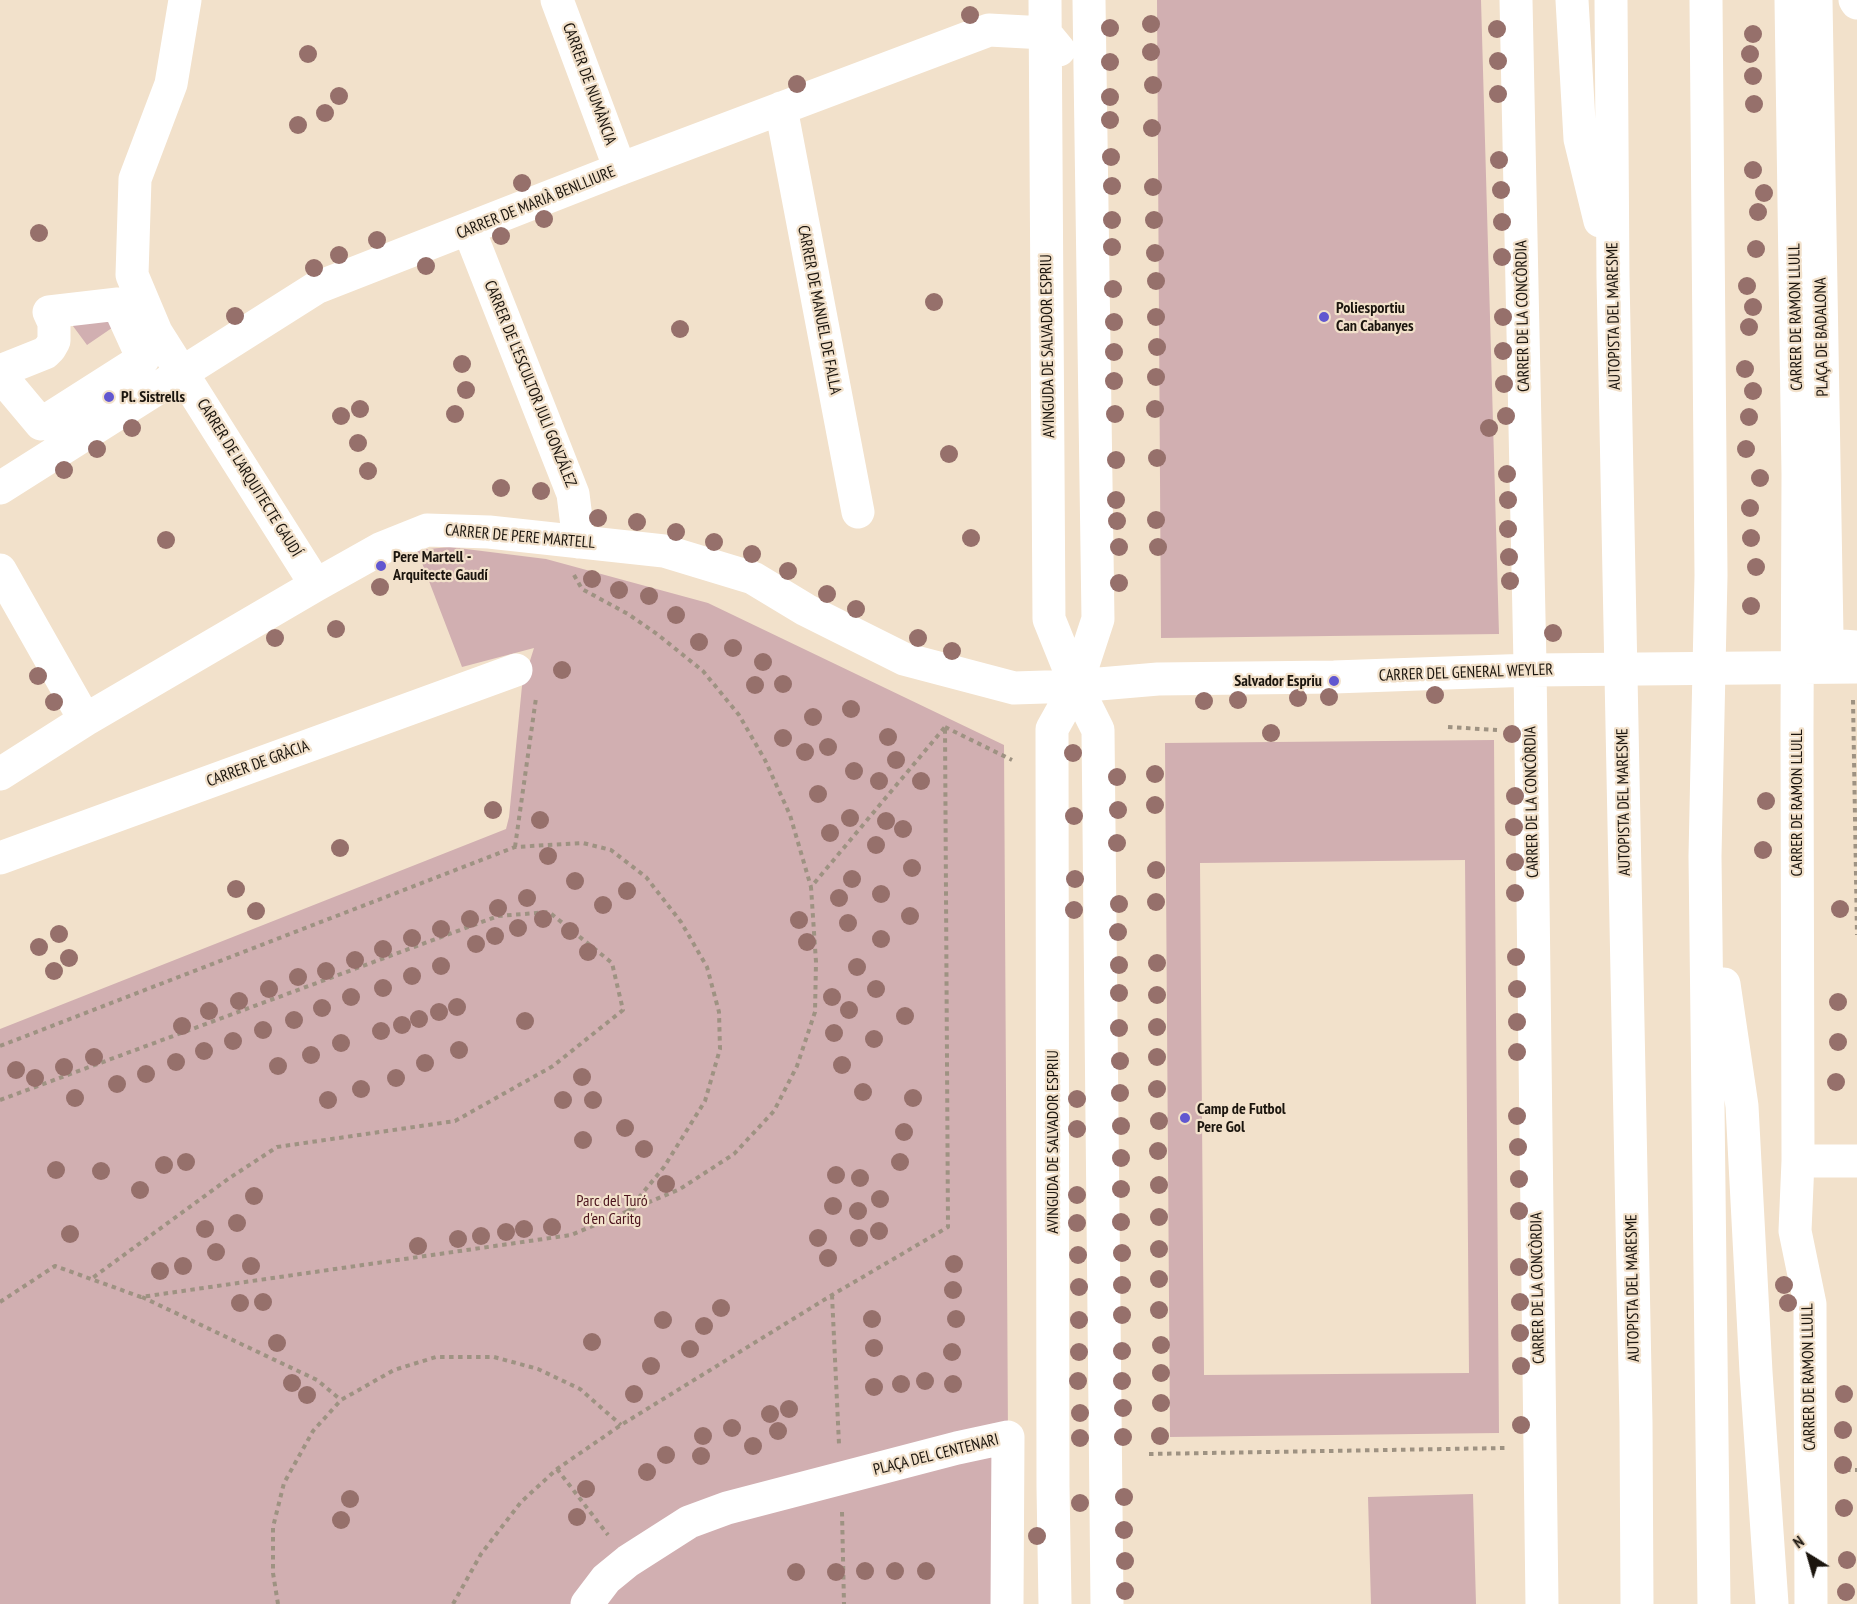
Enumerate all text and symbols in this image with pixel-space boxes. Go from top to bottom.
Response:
street label: CARRER DE NUMÀNCIA [558,20,620,148]
street label: CARRER DE MARIÀ BENLLIURE [454,162,618,244]
street label: CARRER DE MANUEL DE FALLA [793,224,845,396]
street label: CARRER DE LA CONCÒRDIA [1512,240,1534,392]
street label: AUTOPISTA DEL MARESME [1603,242,1625,390]
street label: CARRER DE RAMON LLULL [1785,243,1807,391]
street label: AVINGUDA DE SALVADOR ESPRIU [1037,254,1059,438]
street label: PLAÇA DE BADALONA [1811,277,1833,397]
street label: CARRER DE L'ESCULTOR JULI GONZÁLEZ [480,278,580,490]
place label: Poliesportiu Can Cabanyes [1336,298,1414,336]
marker: Poliesportiu Can Cabanyes [1317,310,1331,324]
place label: Pl. Sistrells [121,387,185,407]
marker: Pl. Sistrells [102,390,116,404]
street label: CARRER DE L'ARQUITECTE GAUDÍ [192,395,306,561]
street label: CARRER DE PERE MARTELL [444,521,596,553]
place label: Pere Martell - Arquitecte Gaudí [393,547,488,585]
marker: Pere Martell - Arquitecte Gaudí [374,559,388,573]
street label: CARRER DEL GENERAL WEYLER [1379,660,1553,686]
place label: Salvador Espriu [1234,671,1322,691]
marker: Salvador Espriu [1327,674,1341,688]
street label: CARRER DE LA CONCÒRDIA [1521,726,1543,878]
street label: AUTOPISTA DEL MARESME [1613,728,1635,876]
street label: CARRER DE RAMON LLULL [1787,729,1807,877]
street label: CARRER DE GRÀCIA [204,737,312,791]
street label: AVINGUDA DE SALVADOR ESPRIU [1043,1050,1063,1234]
place label: Camp de Futbol Pere Gol [1197,1099,1286,1137]
marker: Camp de Futbol Pere Gol [1178,1111,1192,1125]
park label: Parc del Turó d'en Caritg [576,1191,648,1229]
street label: CARRER DE LA CONCÒRDIA [1527,1212,1549,1364]
street label: AUTOPISTA DEL MARESME [1622,1214,1644,1362]
street label: CARRER DE RAMON LLULL [1798,1303,1820,1451]
street label: PLAÇA DEL CENTENARI [871,1430,1001,1480]
north arrow [1779,1526,1839,1586]
text: N [1789,1531,1808,1552]

